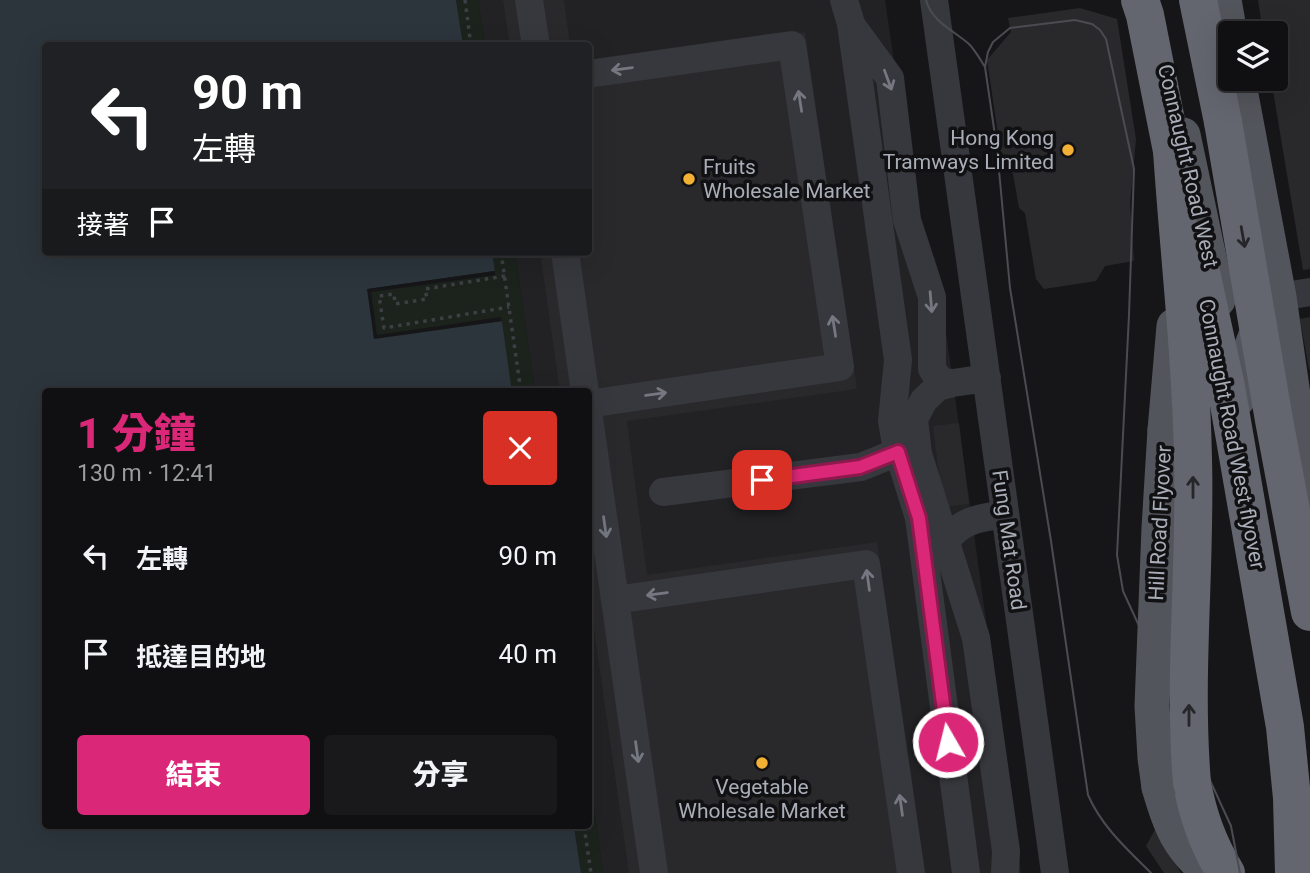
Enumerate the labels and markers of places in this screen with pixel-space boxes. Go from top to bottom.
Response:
place label: Hong Kong Tramways Limited [883,126,1054,174]
marker: Hong Kong Tramways Limited [1060,142,1076,158]
place label: Fruits Wholesale Market [703,155,871,203]
marker: Fruits Wholesale Market [681,171,697,187]
pin [732,450,792,510]
marker: Vegetable Wholesale Market [754,755,770,771]
place label: Vegetable Wholesale Market [678,775,846,823]

